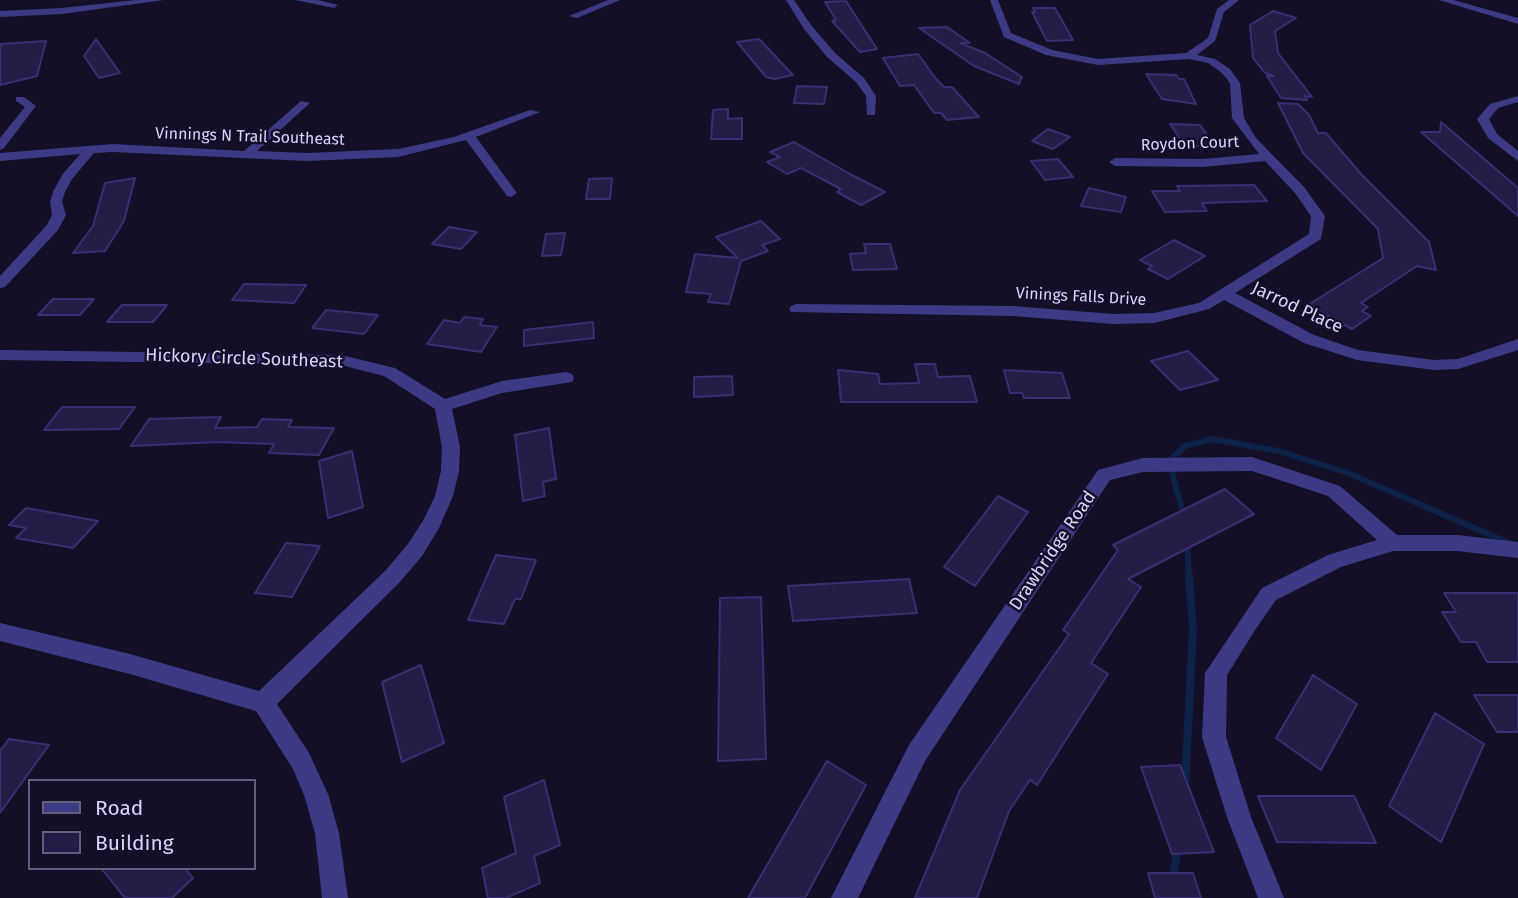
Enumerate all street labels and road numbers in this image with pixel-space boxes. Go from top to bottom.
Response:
street label: Vinnings N Trail Southeast [155,124,345,150]
street label: Roydon Court [1141,133,1239,155]
street label: Jarrod Place [1248,278,1346,338]
street label: Vinings Falls Drive [1015,284,1147,310]
street label: Hickory Circle Southeast [145,345,343,373]
street label: Drawbridge Road [1005,487,1101,615]

